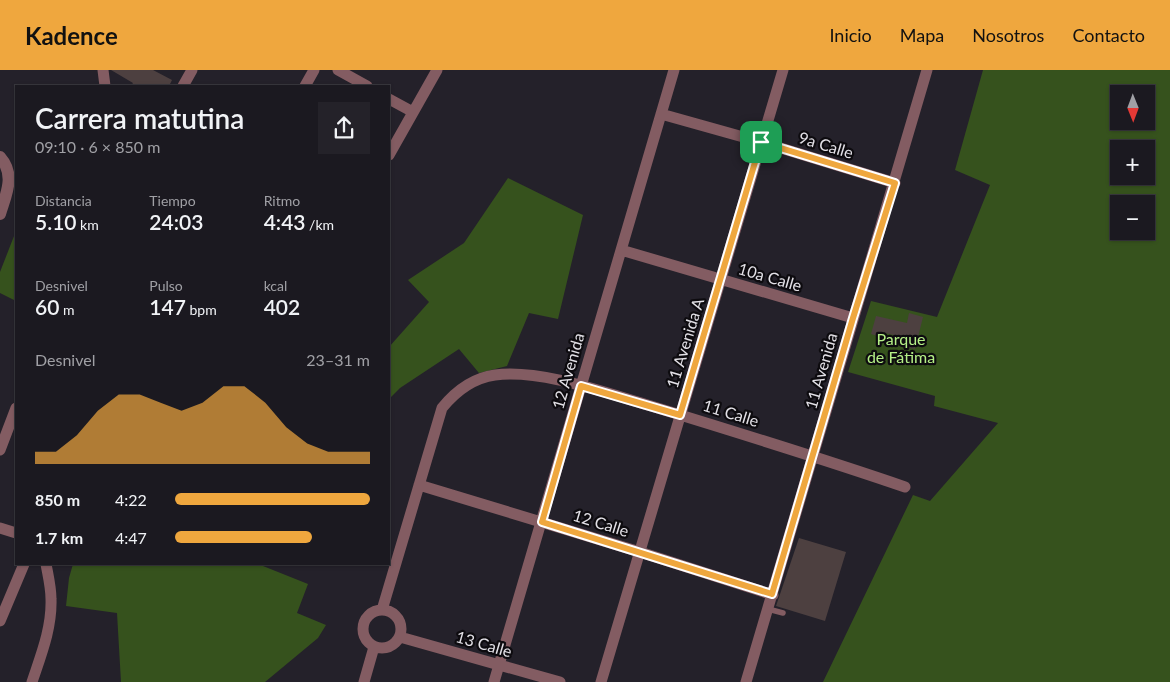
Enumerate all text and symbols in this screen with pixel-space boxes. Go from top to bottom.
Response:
text: Kadence [25,21,118,50]
text: Inicio [829,24,872,46]
text: Mapa [900,24,944,46]
text: Nosotros [972,24,1044,46]
text: Contacto [1072,24,1145,46]
north arrow [1110,85,1155,130]
map controls [1110,85,1155,240]
text: Carrera matutina [35,101,244,135]
button: share [318,102,370,154]
pin [740,121,782,163]
street label: 9a Calle [797,127,856,162]
icon: arrive [747,128,775,156]
text: 09:10 · 6 × 850 m [35,137,160,156]
button: + [1110,140,1155,185]
text: Distancia [35,192,92,209]
text: Tiempo [149,192,196,209]
text: Ritmo [264,192,300,209]
button: − [1110,195,1155,240]
text: 5.10 [35,209,77,234]
text: 24:03 [149,209,203,234]
text: 4:43 [264,209,306,234]
text: km [77,216,99,233]
text: /km [306,216,334,233]
street label: 10a Calle [736,258,804,295]
text: Desnivel [35,277,88,294]
text: Pulso [149,277,183,294]
text: kcal [264,277,287,294]
text: 60 [35,294,59,319]
text: 147 [149,294,186,319]
text: 402 [264,294,300,319]
street label: 11 Avenida A [662,296,707,390]
text: m [59,301,74,318]
text: bpm [186,301,217,318]
park label: Parque de Fátima [867,329,935,366]
street label: 12 Avenida [548,331,587,411]
street label: 11 Avenida [801,331,840,411]
text: Desnivel [35,350,95,369]
text: 23–31 m [306,350,370,369]
street label: 11 Calle [701,395,761,430]
text: 850 m [35,490,80,509]
text: 4:22 [115,490,147,509]
street label: 12 Calle [571,505,631,540]
text: 1.7 km [35,528,83,547]
text: 4:47 [115,528,147,547]
street label: 13 Calle [454,626,514,661]

